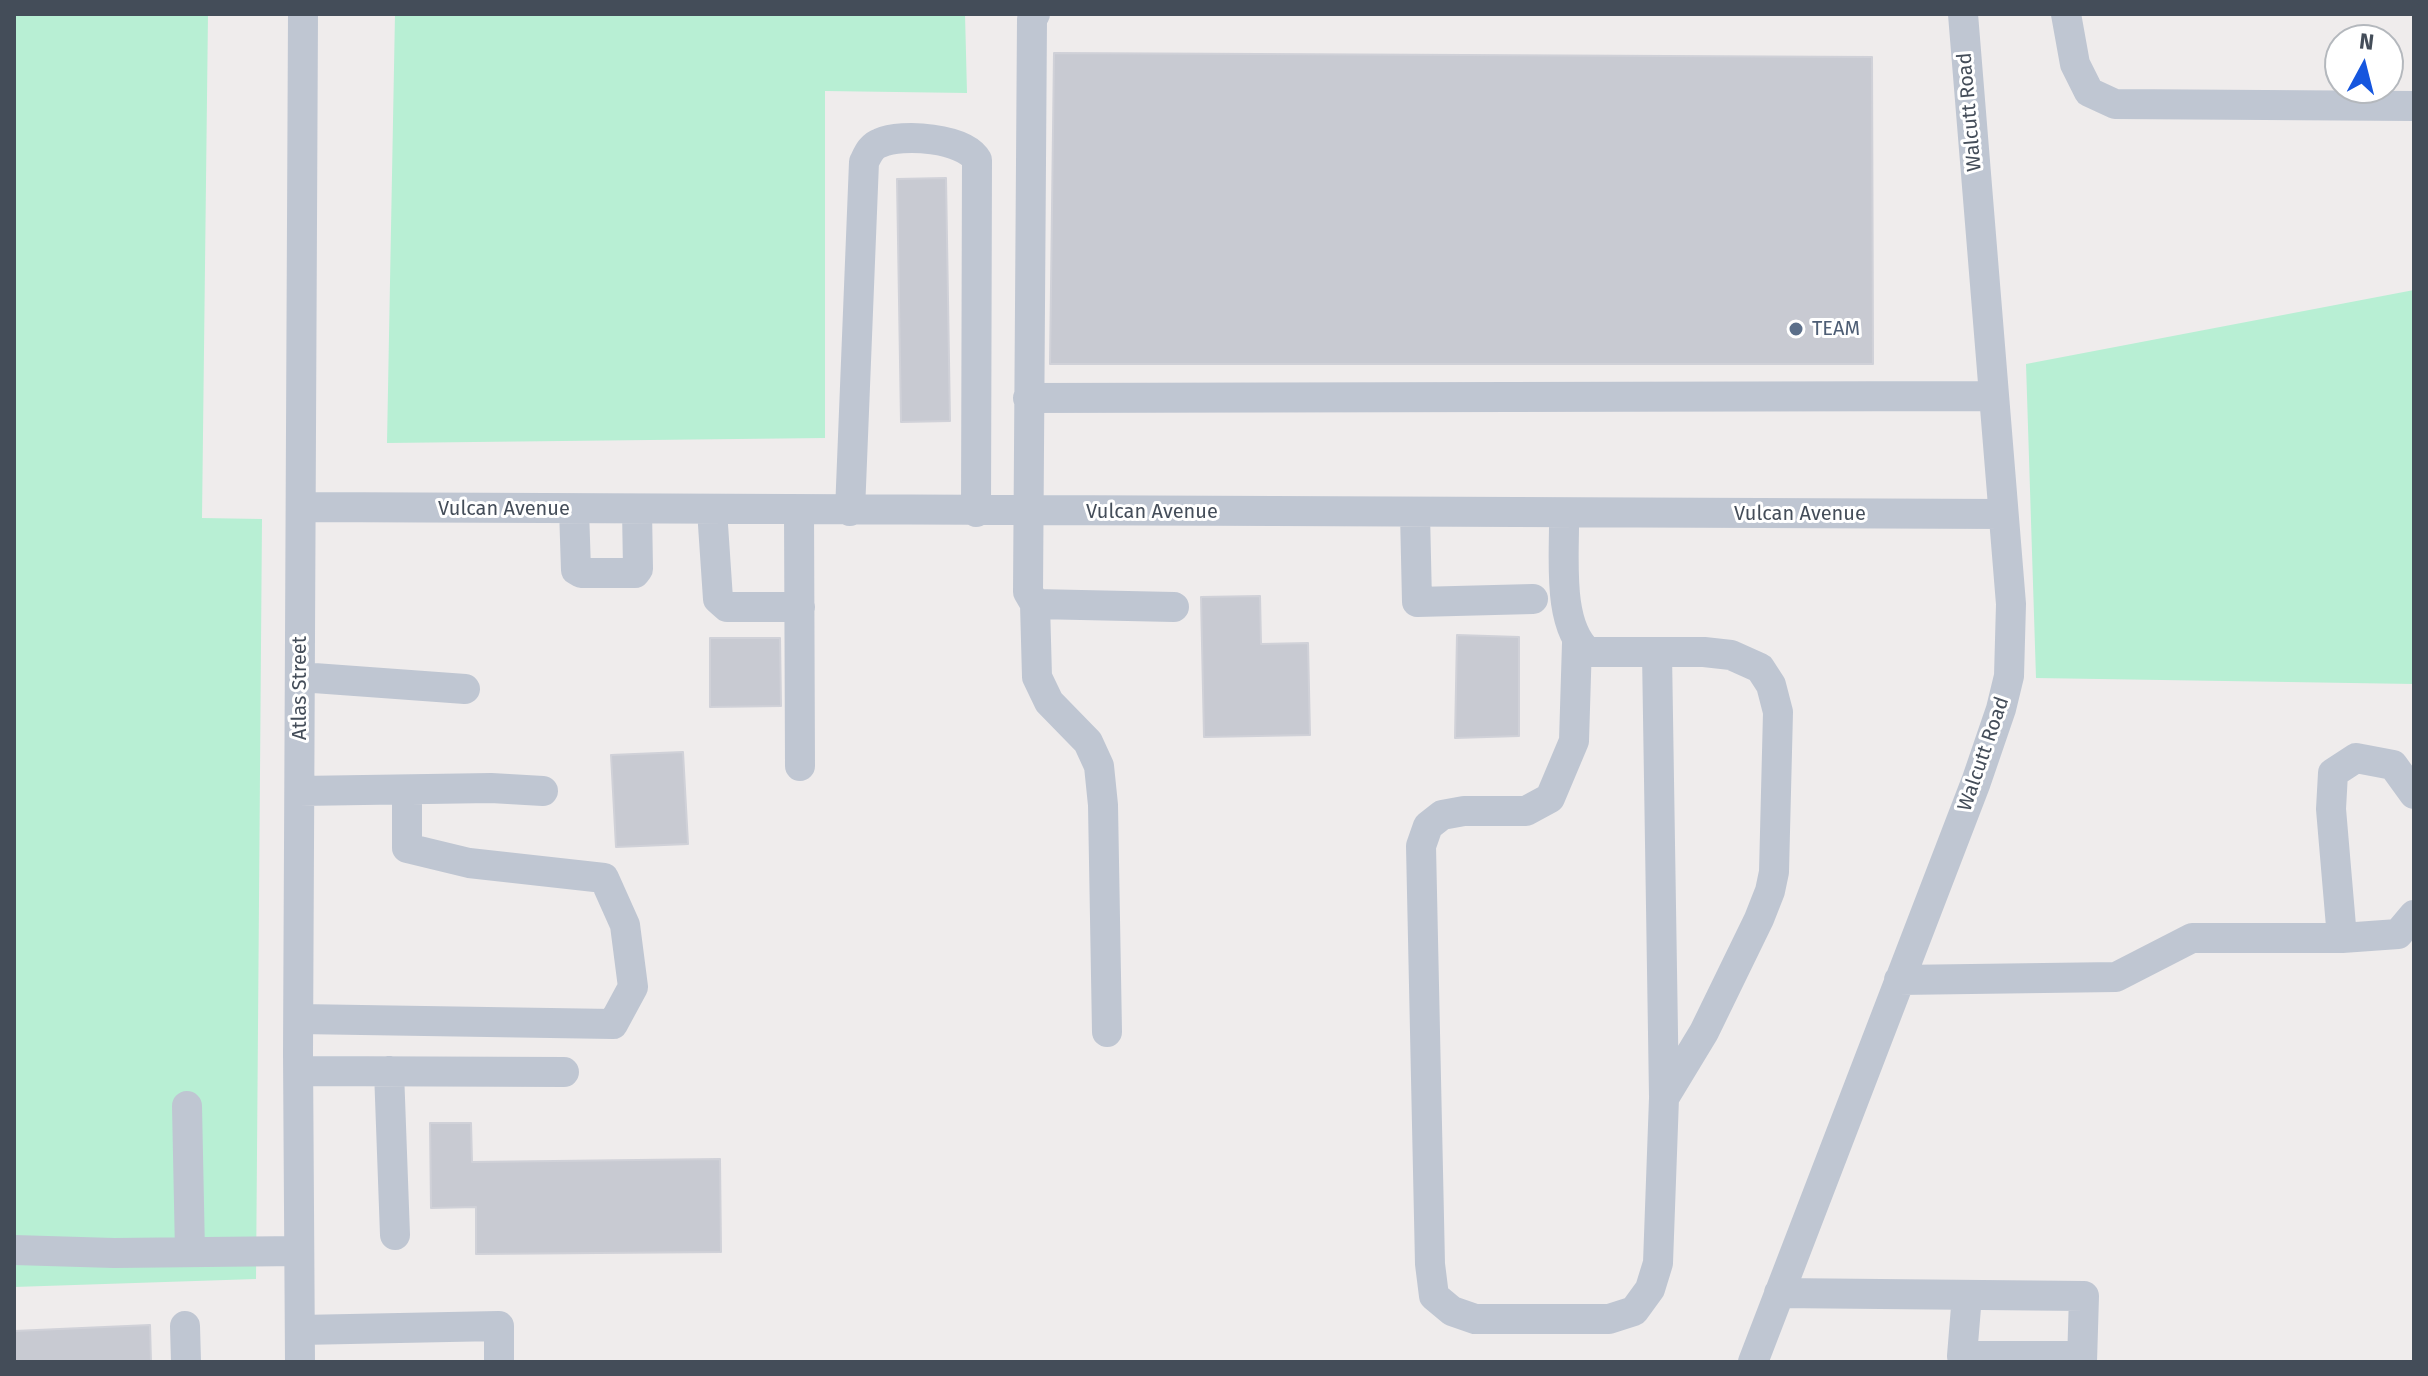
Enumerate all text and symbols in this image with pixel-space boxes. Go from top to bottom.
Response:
north arrow [2324,24,2404,104]
text: N [2358,27,2376,56]
street label: Walcutt Road [1953,52,1987,172]
place label: TEAM [1812,317,1860,341]
marker: TEAM [1787,320,1805,338]
street label: Vulcan Avenue [438,497,570,521]
street label: Vulcan Avenue [1086,500,1218,524]
street label: Vulcan Avenue [1734,502,1866,526]
street label: Atlas Street [288,636,312,740]
street label: Walcutt Road [1953,694,2015,814]

